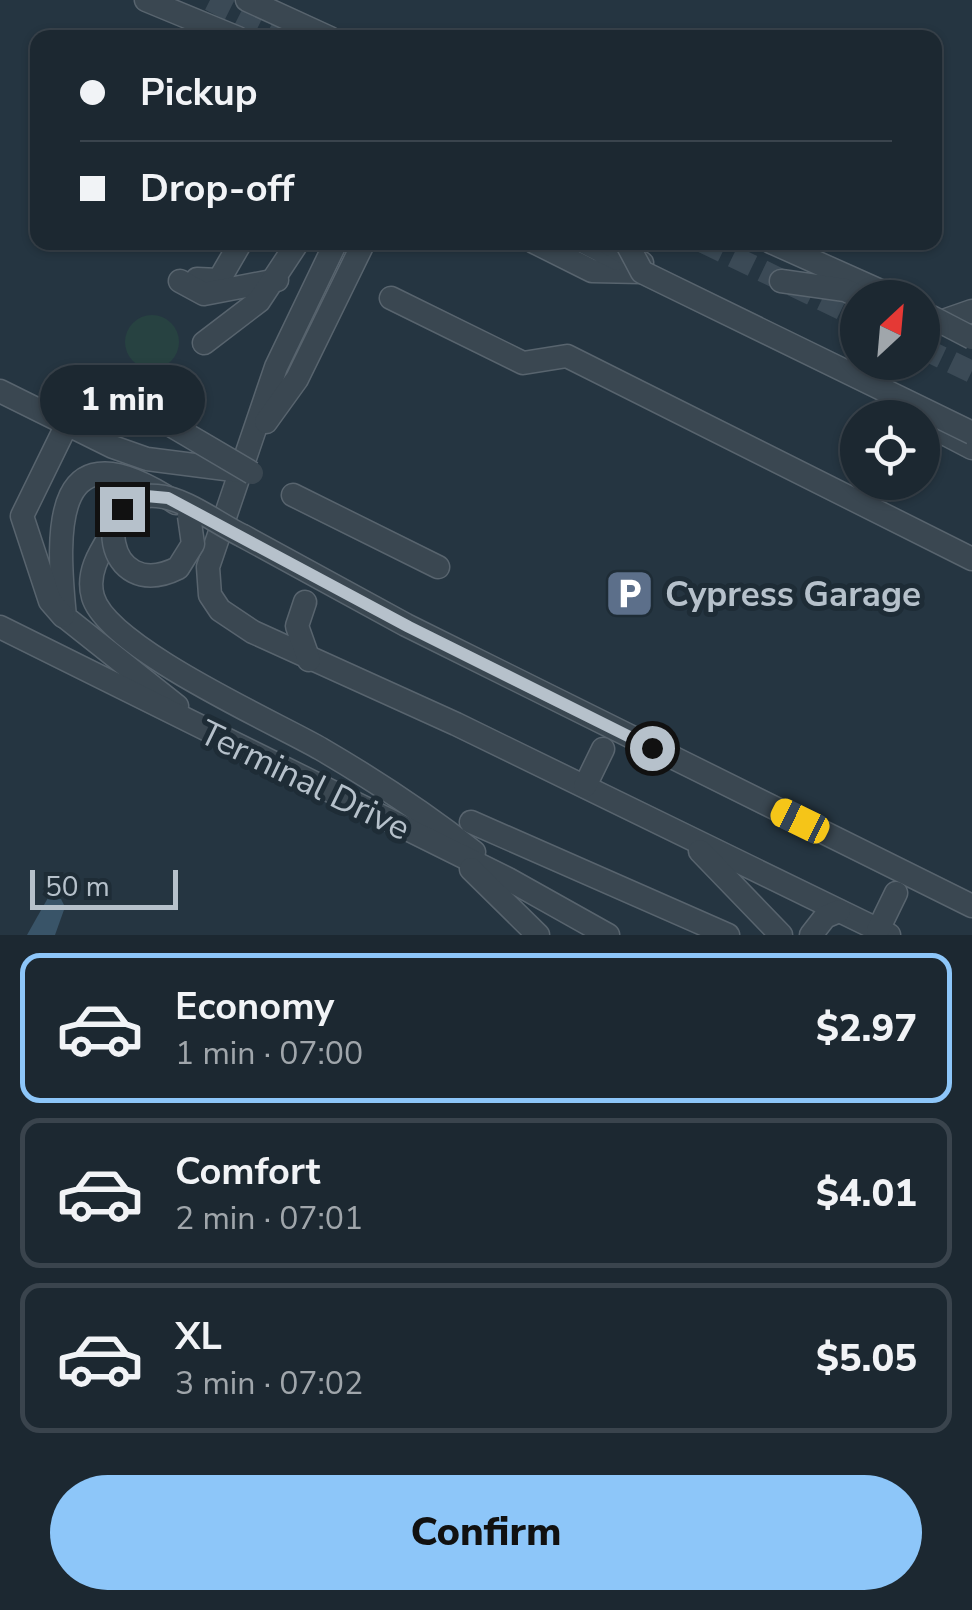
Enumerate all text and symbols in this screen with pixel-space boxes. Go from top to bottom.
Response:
text: Pickup [140,67,258,118]
text: Drop-off [140,163,294,214]
north arrow [840,280,940,380]
map controls [840,280,940,500]
callout: 1 min [39,364,204,434]
text: 1 min [80,378,165,421]
button: locate [840,400,940,500]
route end [100,487,145,532]
parking icon: Cypress Garage [604,568,656,620]
place label: Cypress Garage [665,571,921,618]
street label: Terminal Drive [192,709,418,852]
route start [630,726,675,771]
car [766,794,834,848]
scale bar [30,865,178,910]
text: 50 m [45,868,110,906]
text: Economy [175,981,334,1032]
icon: car [55,983,145,1073]
text: $2.97 [816,1003,917,1054]
text: 1 min · 07:00 [175,1032,363,1075]
text: Comfort [175,1146,320,1197]
icon: car [55,1148,145,1238]
text: $4.01 [816,1168,917,1219]
text: 2 min · 07:01 [175,1197,363,1240]
text: XL [175,1311,222,1362]
icon: car [55,1313,145,1403]
text: $5.05 [816,1333,917,1384]
text: 3 min · 07:02 [175,1362,363,1405]
button: Confirm [50,1475,922,1590]

